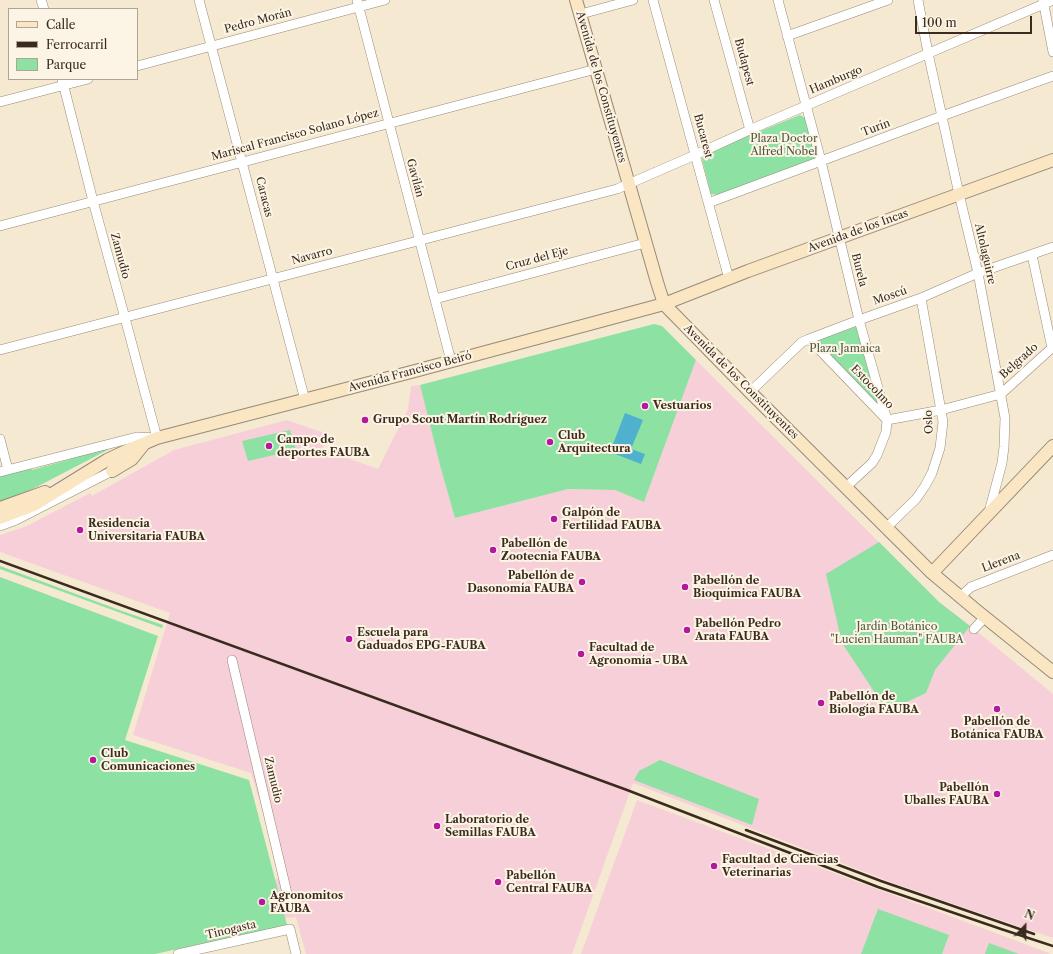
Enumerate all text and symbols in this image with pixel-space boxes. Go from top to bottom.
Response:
street label: Pedro Morán [223,6,293,36]
legend [8,8,138,80]
scale bar [917,8,1034,34]
street label: Avenida de los Constituyentes [573,10,629,164]
text: 100 m [922,15,957,30]
text: Calle [46,17,75,32]
text: Ferrocarril [46,37,107,52]
street label: Budapest [731,37,757,87]
text: Parque [46,57,86,72]
street label: Hamburgo [808,63,864,97]
street label: Mariscal Francisco Solano López [210,106,380,164]
street label: Bucarest [691,112,715,160]
street label: Turín [860,117,892,139]
park label: Plaza Doctor Alfred Nobel [750,132,818,158]
street label: Gavilán [403,157,427,199]
street label: Caracas [253,175,275,219]
street label: Avenida de los Incas [806,207,910,255]
street label: Altolaguirre [972,222,998,286]
street label: Zamudio [108,232,132,280]
street label: Navarro [290,244,334,268]
street label: Cruz del Eje [504,244,570,274]
street label: Burela [848,252,870,288]
street label: Moscú [871,284,909,308]
street label: Avenida de los Constituyentes [681,322,801,442]
street label: Belgrado [997,340,1041,382]
park label: Plaza Jamaica [809,342,881,356]
street label: Avenida Francisco Beiró [347,349,473,395]
street label: Estocolmo [848,362,896,412]
place label: Vestuarios [653,399,712,413]
marker: Vestuarios [640,401,650,411]
street label: Oslo [922,410,936,434]
place label: Grupo Scout Martín Rodríguez [373,413,547,427]
marker: Grupo Scout Martín Rodríguez [360,415,370,425]
place label: Club Arquitectura [558,429,631,455]
place label: Campo de deportes FAUBA [277,433,370,459]
marker: Club Arquitectura [545,437,555,447]
marker: Campo de deportes FAUBA [264,441,274,451]
place label: Galpón de Fertilidad FAUBA [562,506,661,532]
marker: Galpón de Fertilidad FAUBA [549,514,559,524]
place label: Residencia Universitaria FAUBA [88,517,205,543]
marker: Residencia Universitaria FAUBA [75,525,85,535]
place label: Pabellón de Zootecnia FAUBA [501,537,601,563]
marker: Pabellón de Zootecnia FAUBA [488,545,498,555]
street label: Llerena [980,549,1022,575]
place label: Pabellón de Dasonomía FAUBA [467,569,574,595]
place label: Pabellón de Bioquímica FAUBA [693,574,801,600]
marker: Pabellón de Dasonomía FAUBA [577,577,587,587]
marker: Pabellón de Bioquímica FAUBA [680,582,690,592]
place label: Pabellón Pedro Arata FAUBA [695,617,781,643]
park label: Jardín Botánico "Lucien Hauman" FAUBA [830,620,964,646]
marker: Pabellón Pedro Arata FAUBA [682,625,692,635]
place label: Escuela para Gaduados EPG-FAUBA [357,626,486,652]
marker: Escuela para Gaduados EPG-FAUBA [344,634,354,644]
place label: Facultad de Agronomía - UBA [589,641,688,667]
marker: Facultad de Agronomía - UBA [576,649,586,659]
place label: Pabellón de Biología FAUBA [829,690,919,716]
marker: Pabellón de Biología FAUBA [816,698,826,708]
marker: Pabellón de Botánica FAUBA [992,704,1002,714]
place label: Pabellón de Botánica FAUBA [951,715,1043,741]
place label: Club Comunicaciones [101,747,195,773]
marker: Club Comunicaciones [88,755,98,765]
street label: Zamudio [261,756,285,804]
place label: Pabellón Uballes FAUBA [904,781,989,807]
marker: Pabellón Uballes FAUBA [992,789,1002,799]
place label: Laboratorio de Semillas FAUBA [445,813,536,839]
marker: Laboratorio de Semillas FAUBA [432,821,442,831]
place label: Facultad de Ciencias Veterinarias [722,853,838,879]
marker: Facultad de Ciencias Veterinarias [709,861,719,871]
place label: Pabellón Central FAUBA [506,869,592,895]
marker: Pabellón Central FAUBA [493,877,503,887]
place label: Agronomitos FAUBA [270,889,343,915]
marker: Agronomitos FAUBA [257,897,267,907]
north arrow [1005,906,1045,946]
text: N [1022,907,1037,923]
street label: Tinogasta [205,918,257,942]

